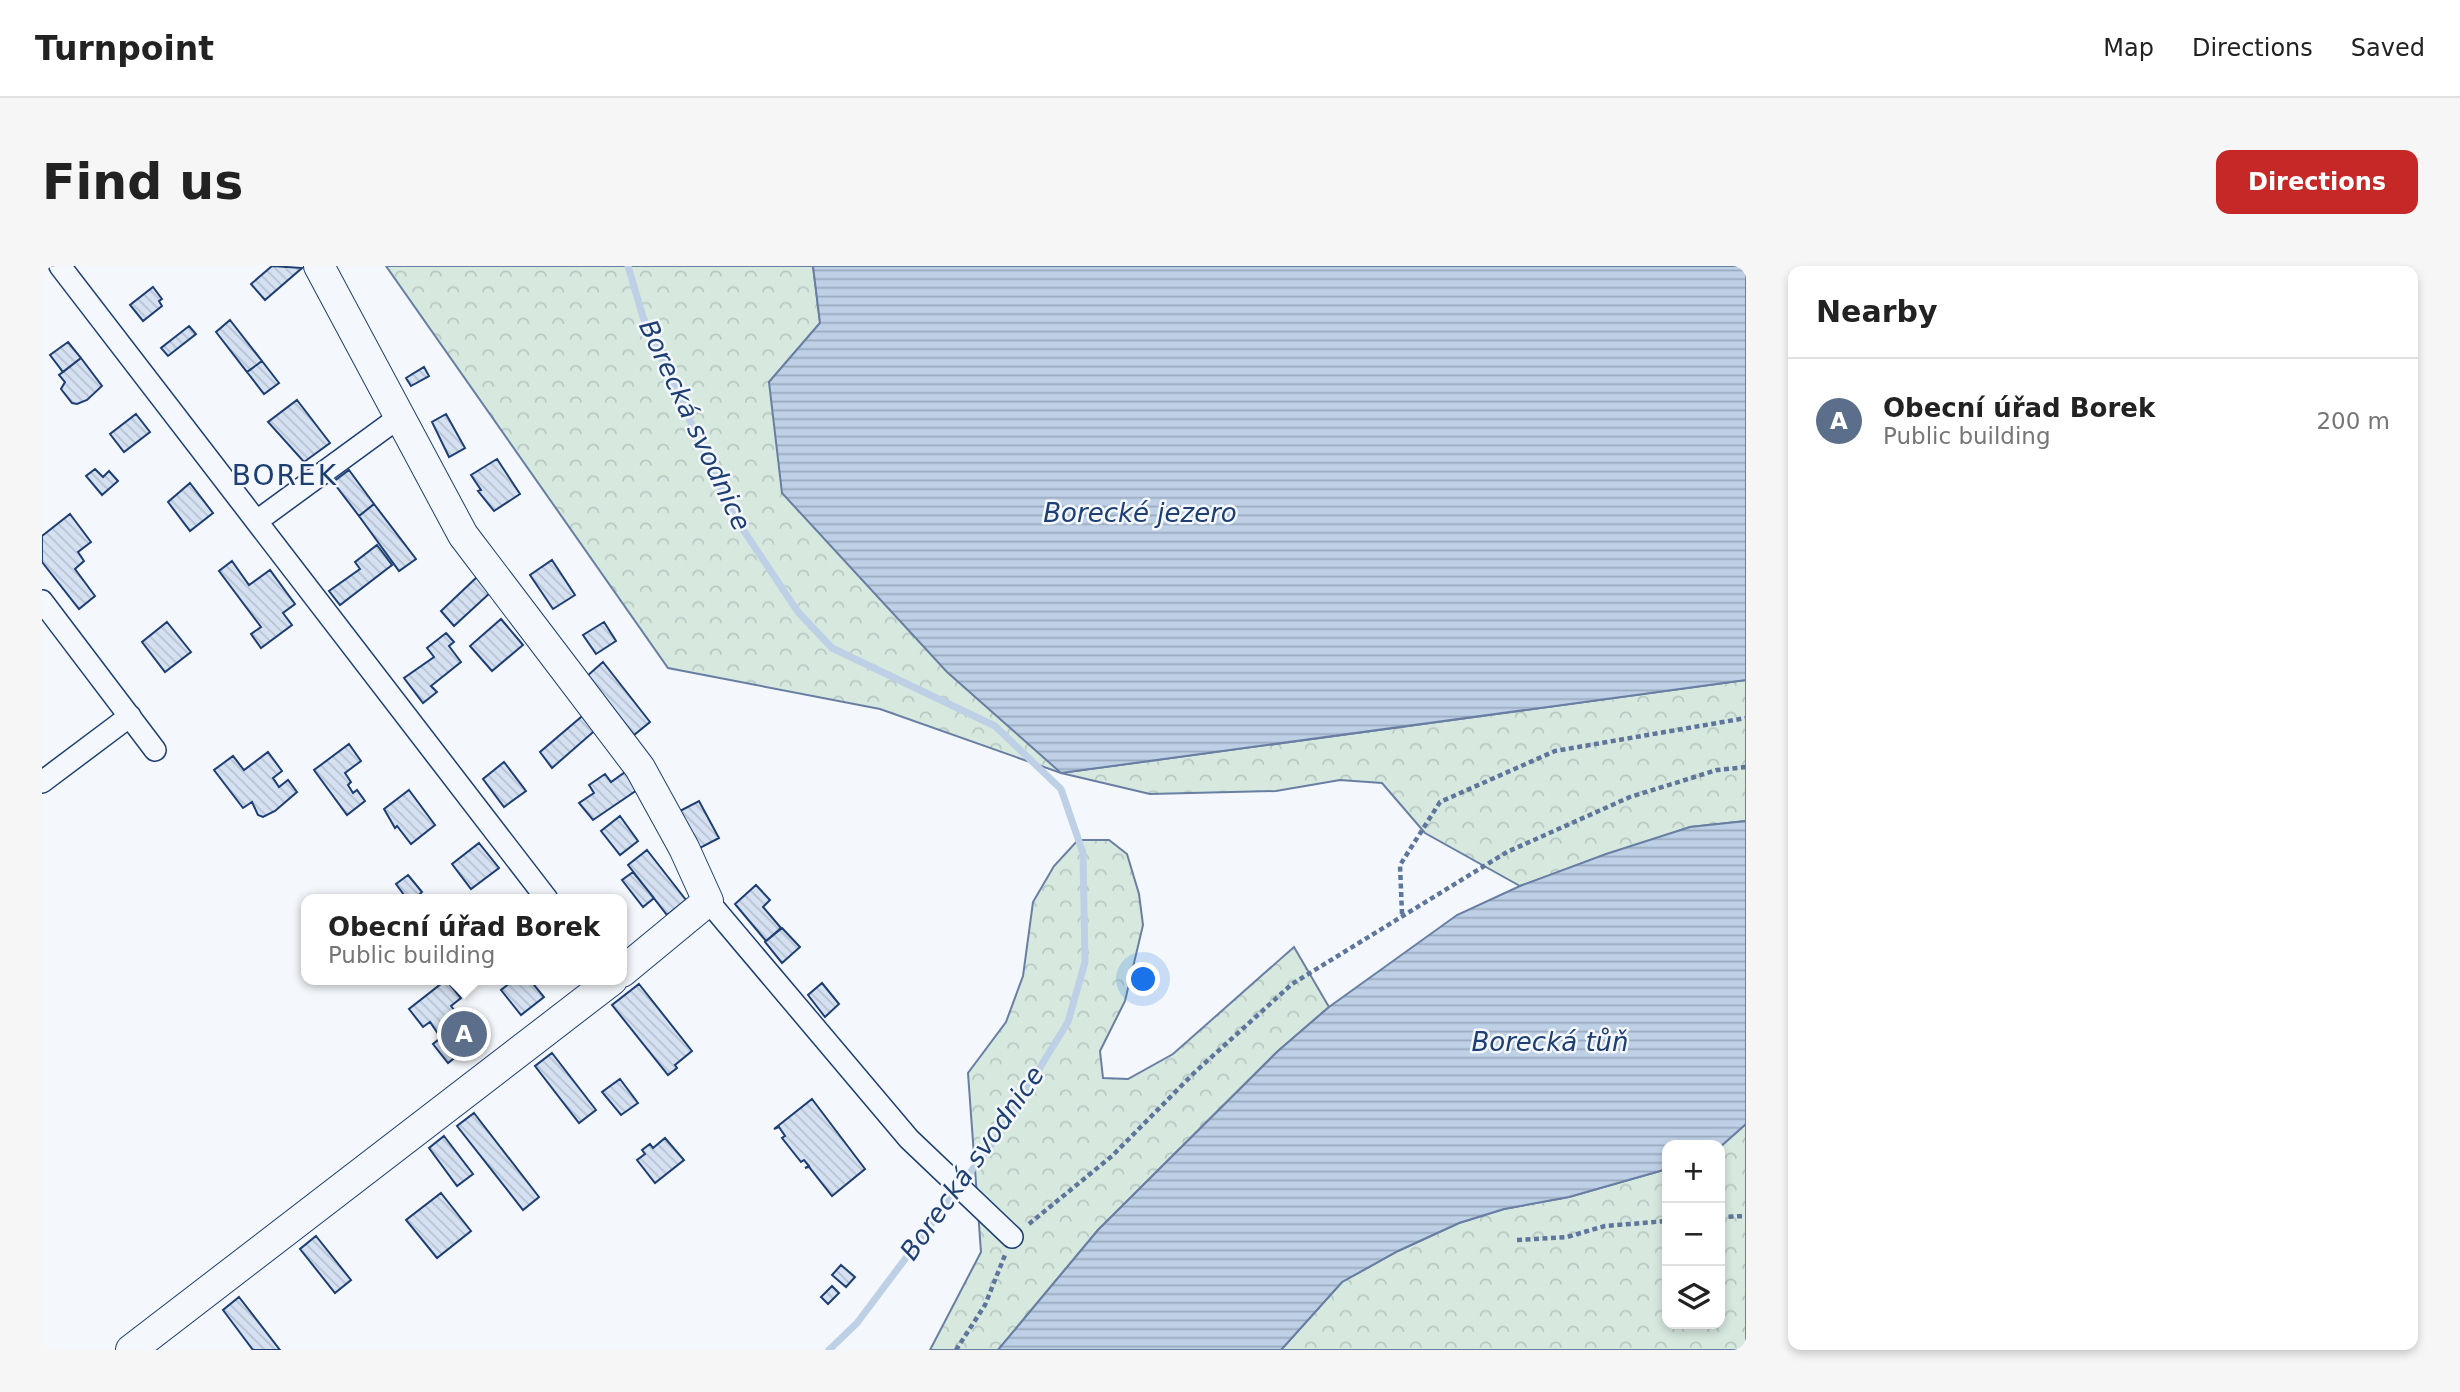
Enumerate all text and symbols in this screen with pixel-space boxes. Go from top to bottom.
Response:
text: Turnpoint [35,29,214,68]
text: Map [2103,34,2154,62]
text: Directions [2192,34,2313,62]
text: Saved [2351,34,2425,62]
button: Directions [2216,150,2418,214]
text: Find us [42,154,243,211]
text: Nearby [1816,294,1938,329]
water label: Borecká svodnice [633,315,757,535]
text: Obecní úřad Borek [1883,393,2155,423]
text: A [1830,408,1848,434]
text: 200 m [2316,408,2390,434]
text: Public building [1883,423,2051,449]
district label: BOREK [232,459,338,492]
water label: Borecké jezero [1043,498,1237,528]
popup [301,894,627,985]
text: Obecní úřad Borek [328,912,600,942]
text: Public building [328,942,495,968]
your location [1126,962,1160,996]
pin: A [441,1008,487,1060]
water label: Borecká tůň [1471,1027,1629,1057]
water label: Borecká svodnice [894,1060,1050,1266]
map controls [1662,1140,1725,1329]
button: + [1662,1140,1725,1203]
button: − [1662,1203,1725,1266]
button: layers [1662,1266,1725,1329]

